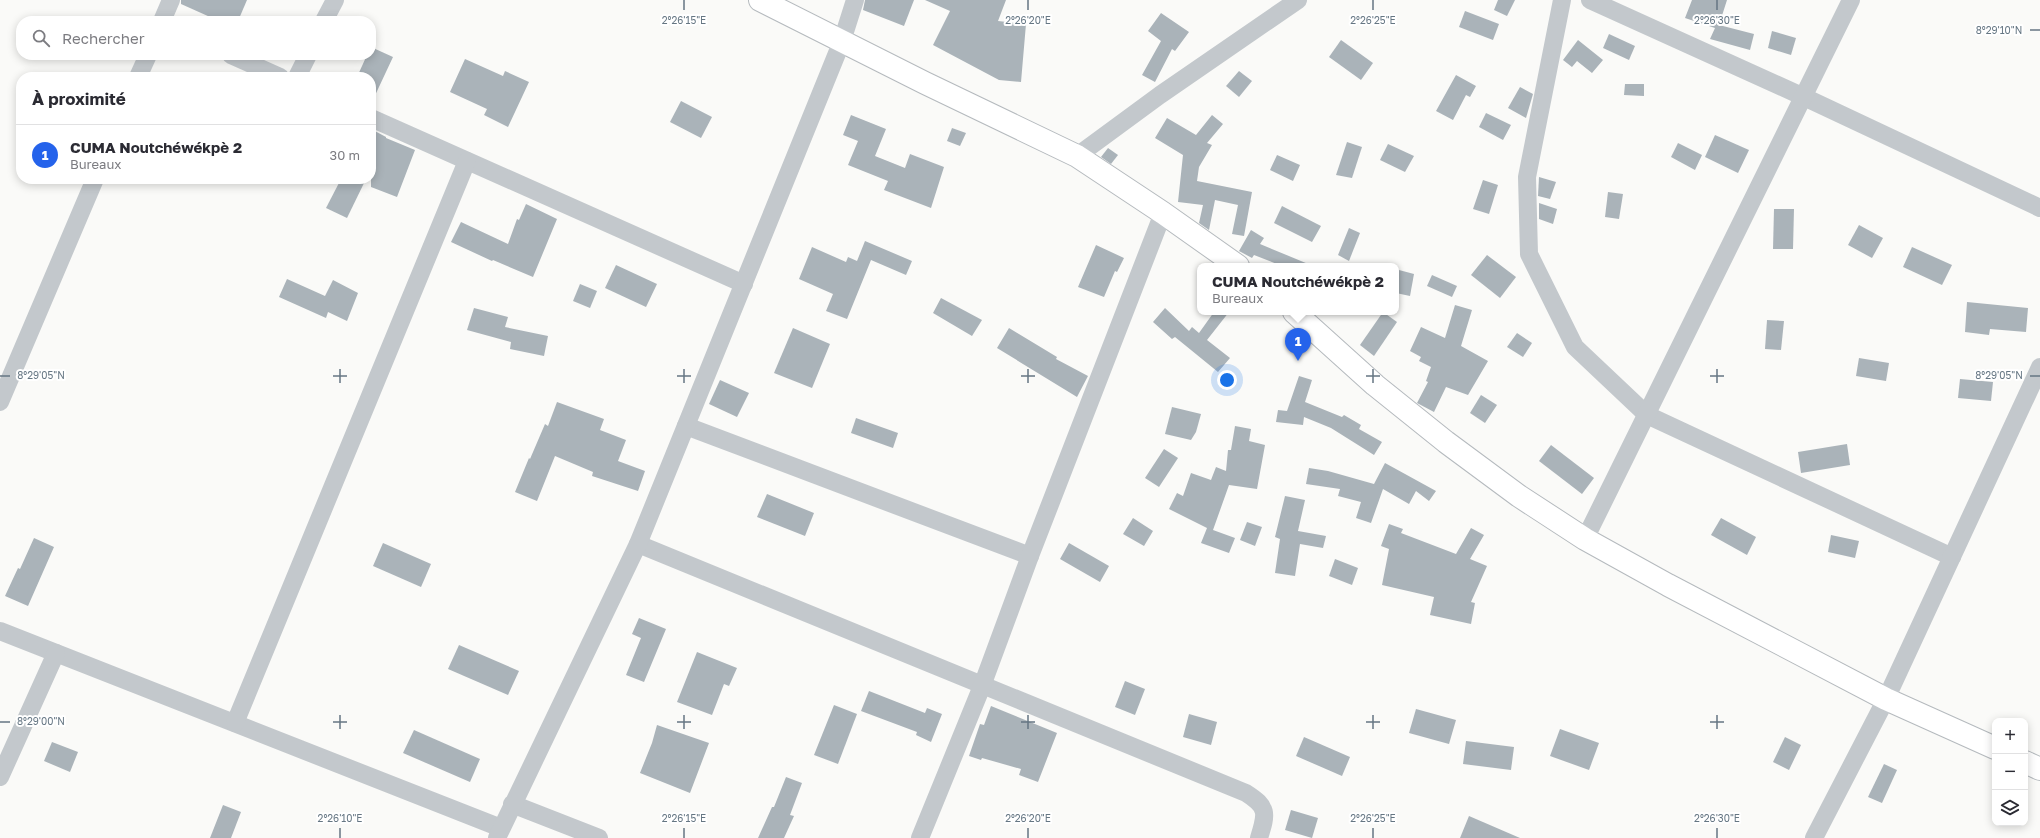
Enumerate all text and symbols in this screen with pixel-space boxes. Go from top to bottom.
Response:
text: 2°26'15"E [662,14,706,26]
text: 2°26'20"E [1005,14,1051,26]
text: 2°26'25"E [1350,14,1396,26]
text: 2°26'30"E [1694,14,1740,26]
search box [16,16,376,60]
text: 8°29'10"N [1976,24,2022,36]
icon: search [30,27,52,49]
text: Rechercher [62,29,145,47]
text: À proximité [32,88,126,109]
text: CUMA Noutchéwékpè 2 [70,138,242,156]
text: 1 [42,147,48,163]
text: 30 m [330,147,360,163]
text: Bureaux [70,156,121,172]
popup [1197,263,1399,315]
text: CUMA Noutchéwékpè 2 [1212,272,1384,290]
text: Bureaux [1212,290,1263,306]
pin: 1 [1285,328,1311,361]
text: 8°29'05"N [17,369,65,381]
text: 8°29'05"N [1975,369,2023,381]
your location [1217,370,1237,390]
text: 8°29'00"N [17,715,65,727]
map controls [1992,718,2028,826]
button: + [1992,718,2028,754]
button: − [1992,754,2028,790]
button: layers [1992,790,2028,826]
text: 2°26'10"E [318,812,362,824]
text: 2°26'15"E [662,812,706,824]
text: 2°26'20"E [1005,812,1051,824]
text: 2°26'25"E [1350,812,1396,824]
text: 2°26'30"E [1694,812,1740,824]

